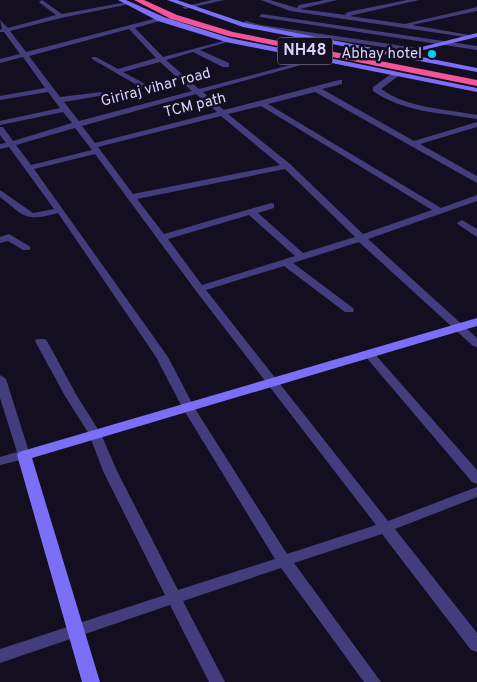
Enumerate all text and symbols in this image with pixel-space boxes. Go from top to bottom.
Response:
road number: NH48 [278,37,332,64]
place label: Abhay hotel [341,45,422,64]
marker: Abhay hotel [426,48,438,60]
street label: Giriraj vihar road [99,64,213,112]
street label: TCM path [162,89,228,123]

